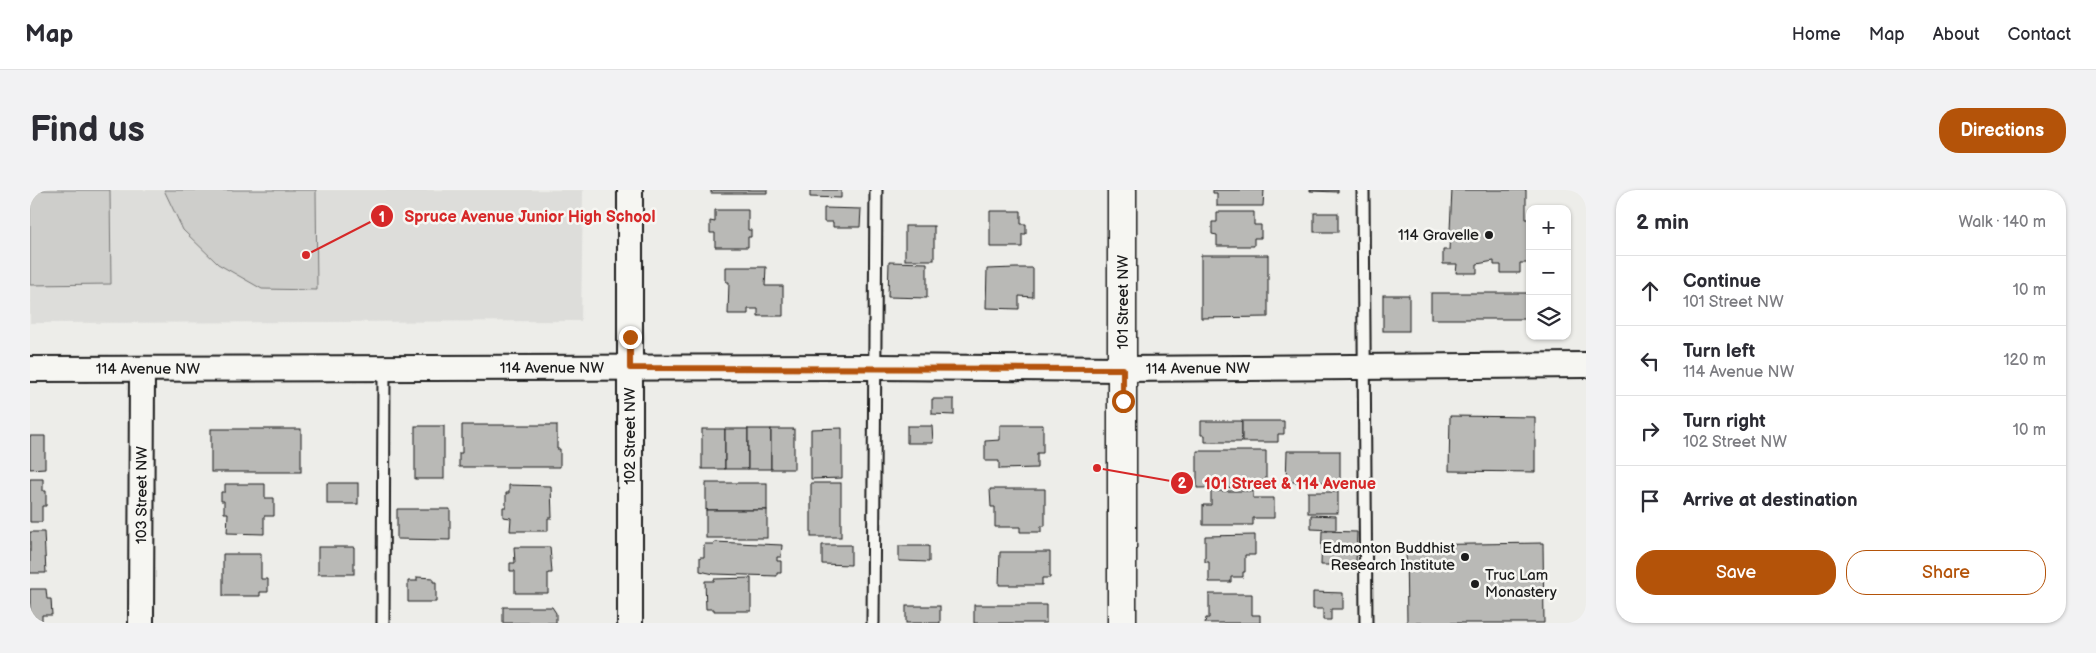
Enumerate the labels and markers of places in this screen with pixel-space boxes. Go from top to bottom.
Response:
callout: Spruce Avenue Junior High School [370,201,666,232]
place label: 114 Gravelle [1398,226,1479,245]
marker: 114 Gravelle [1483,229,1495,241]
callout: 101 Street & 114 Avenue [1169,467,1386,498]
place label: Edmonton Buddhist Research Institute [1322,539,1455,575]
marker: Edmonton Buddhist Research Institute [1459,551,1471,563]
place label: Truc Lam Monastery [1485,566,1557,602]
marker: Truc Lam Monastery [1469,578,1481,590]

